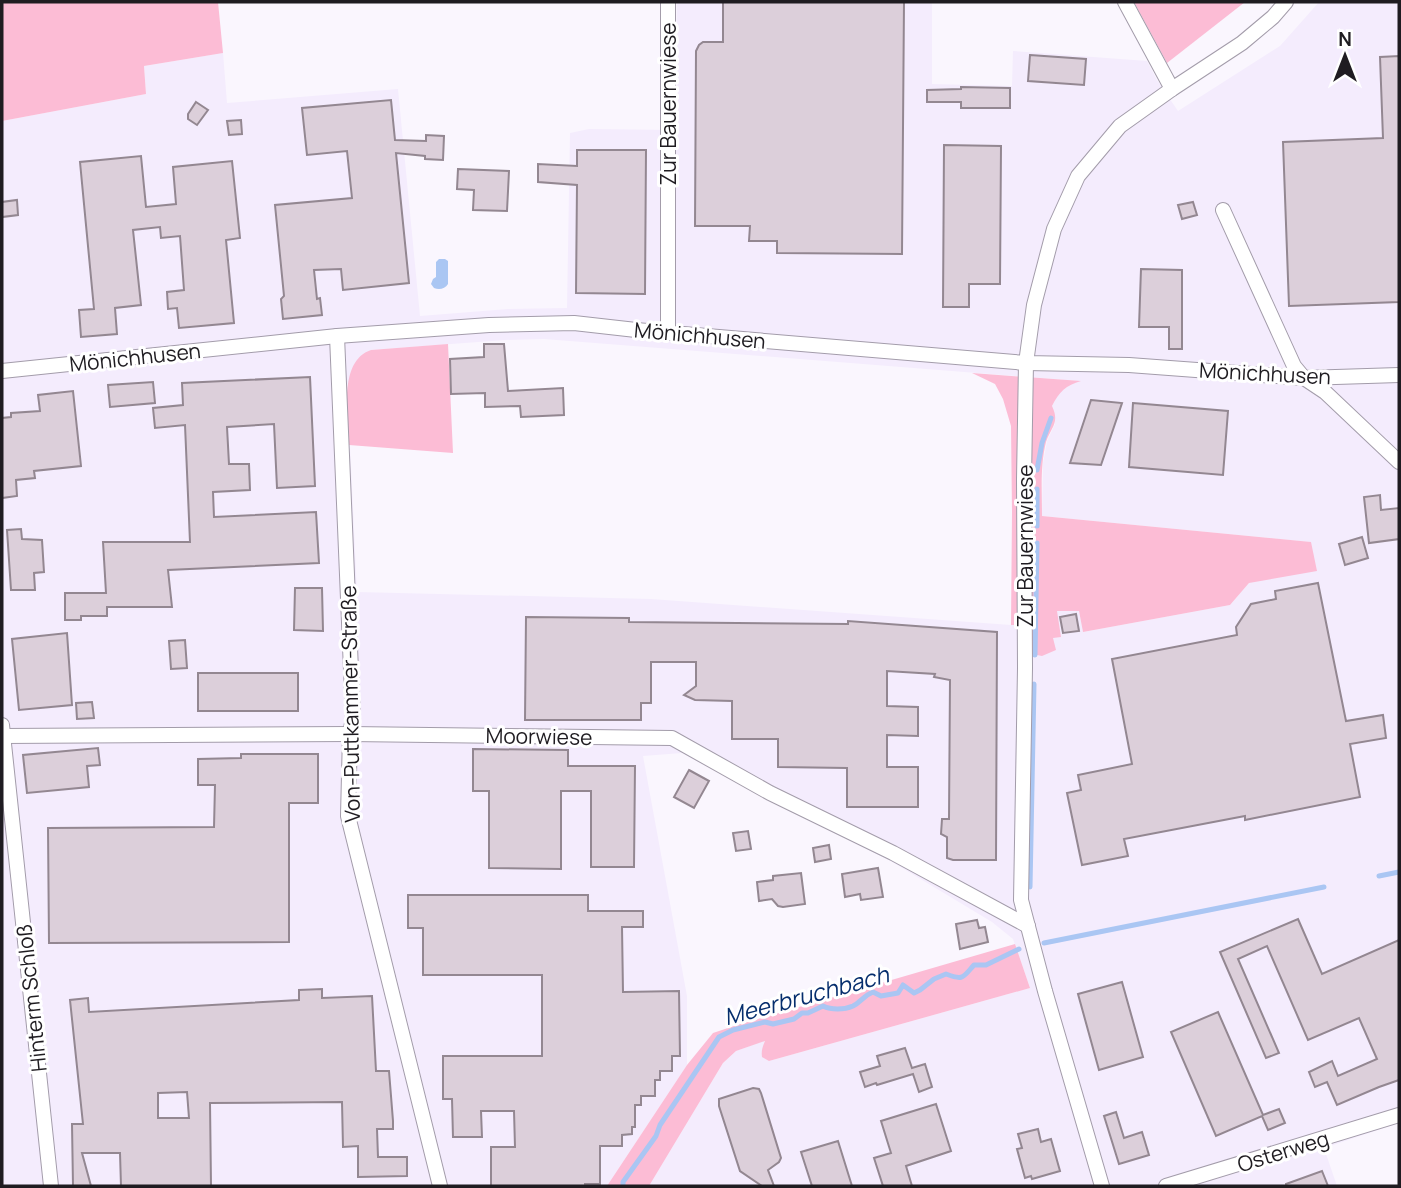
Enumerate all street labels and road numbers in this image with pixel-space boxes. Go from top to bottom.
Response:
street label: Zur Bauernwiese [654,22,682,186]
street label: Mönichhusen [633,315,767,355]
street label: Mönichhusen [68,336,202,378]
street label: Mönichhusen [1198,356,1332,390]
street label: Zur Bauernwiese [1011,464,1039,628]
street label: Von-Puttkammer-Straße [334,585,366,823]
street label: Moorwiese [485,721,593,751]
street label: Hinterm Schloß [9,923,53,1073]
street label: Osterweg [1234,1124,1332,1178]

